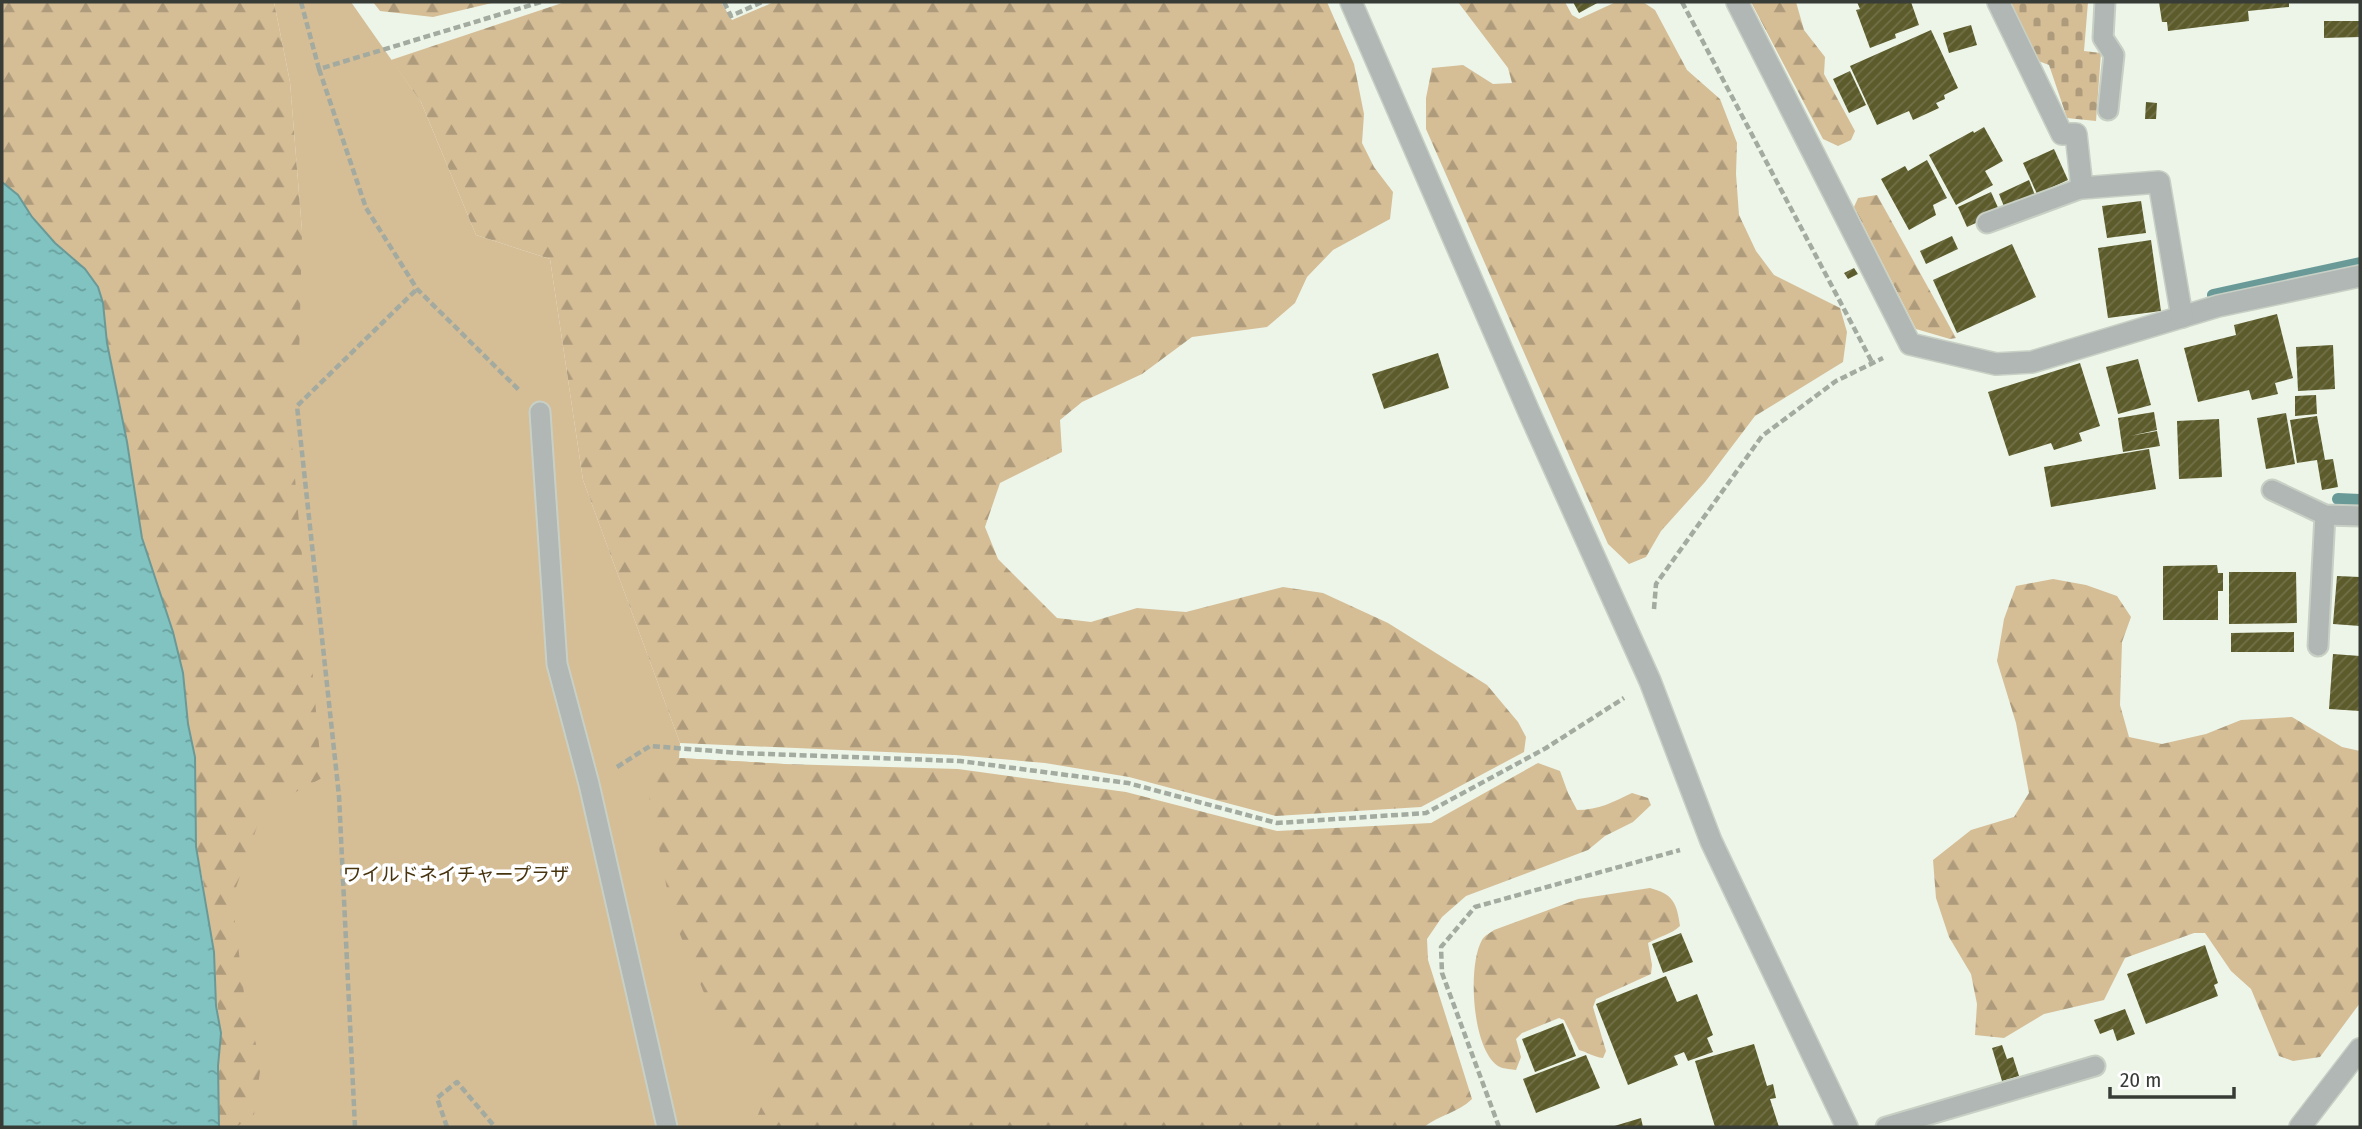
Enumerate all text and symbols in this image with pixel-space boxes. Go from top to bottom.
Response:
park label: ワイルドネイチャープラザ [343,863,569,886]
scale bar [2110,1056,2234,1100]
text: 20 m [2120,1067,2161,1093]

